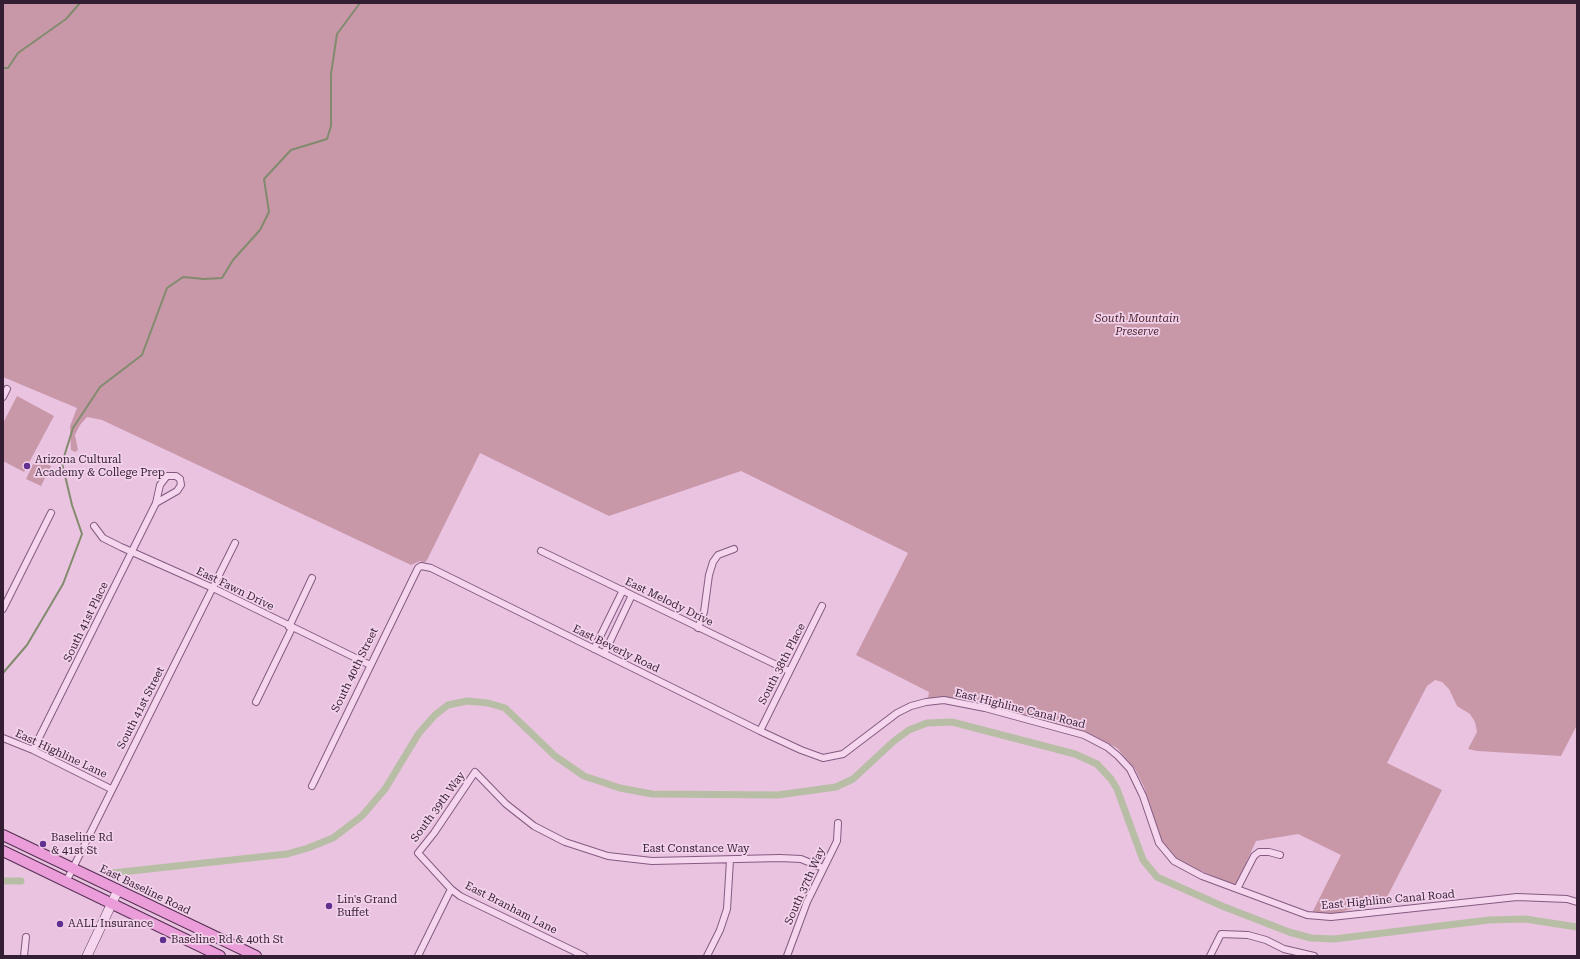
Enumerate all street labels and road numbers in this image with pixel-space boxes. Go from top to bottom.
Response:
street label: East Fawn Drive [194,565,276,613]
street label: East Melody Drive [623,575,715,629]
street label: South 41st Place [61,580,111,664]
street label: South 38th Place [756,621,808,707]
street label: East Beverly Road [570,622,662,676]
street label: South 40th Street [329,626,381,714]
street label: South 41st Street [115,665,167,751]
street label: East Highline Canal Road [953,686,1087,732]
street label: East Highline Lane [13,727,109,781]
street label: South 39th Way [408,769,468,845]
street label: East Constance Way [642,842,750,856]
street label: South 37th Way [782,845,828,927]
street label: East Baseline Road [97,862,193,918]
street label: East Branham Lane [463,879,559,937]
street label: East Highline Canal Road [1321,888,1455,912]

